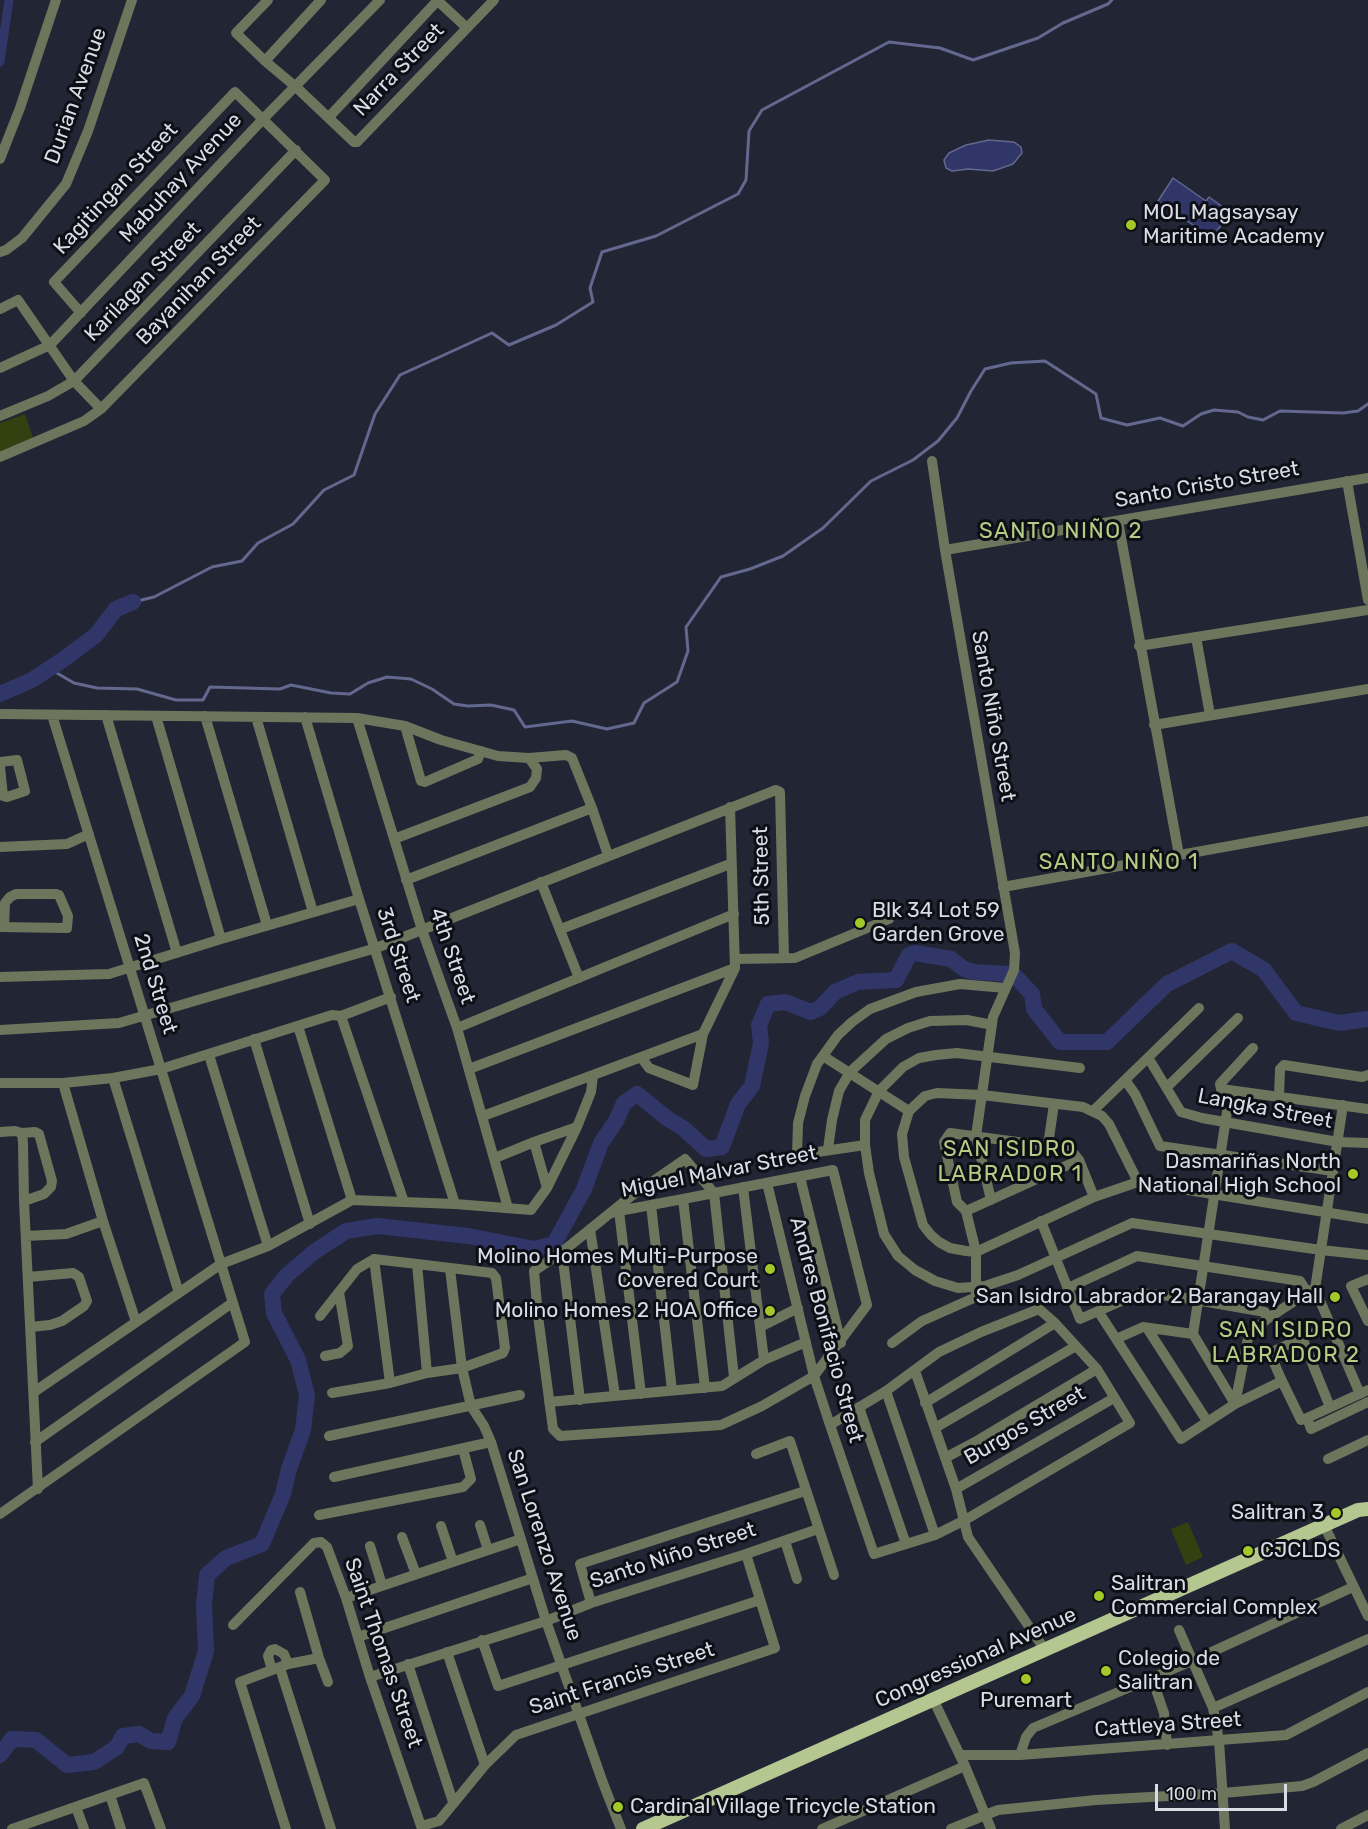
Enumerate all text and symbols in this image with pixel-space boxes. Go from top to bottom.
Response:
street label: Narra Street [348,18,450,122]
street label: Durian Avenue [40,24,112,168]
street label: Mabuhay Avenue [115,108,247,248]
street label: Kagitingan Street [49,118,183,260]
place label: MOL Magsaysay Maritime Academy [1143,200,1324,250]
street label: Bayanihan Street [131,211,267,351]
street label: Karilagan Street [80,217,206,347]
marker: MOL Magsaysay Maritime Academy [1124,218,1138,232]
street label: Santo Cristo Street [1113,456,1301,514]
district label: SANTO NIÑO 2 [979,519,1143,545]
street label: Santo Niño Street [966,629,1020,803]
street label: 5th Street [749,826,775,926]
district label: SANTO NIÑO 1 [1039,850,1199,876]
place label: Blk 34 Lot 59 Garden Grove [872,898,1005,948]
street label: 3rd Street [371,904,425,1006]
street label: 4th Street [424,905,480,1007]
marker: Blk 34 Lot 59 Garden Grove [853,916,867,930]
street label: 2nd Street [128,931,182,1037]
street label: Langka Street [1195,1084,1335,1134]
district label: SAN ISIDRO LABRADOR 1 [937,1137,1083,1188]
street label: Miguel Malvar Street [619,1141,819,1203]
place label: Dasmariñas North National High School [1138,1149,1341,1199]
marker: Dasmariñas North National High School [1346,1167,1360,1181]
street label: Andres Bonifacio Street [784,1214,868,1446]
place label: Molino Homes Multi-Purpose Covered Court [477,1244,758,1294]
marker: Molino Homes Multi-Purpose Covered Court [763,1262,777,1276]
place label: San Isidro Labrador 2 Barangay Hall [976,1284,1323,1310]
marker: San Isidro Labrador 2 Barangay Hall [1328,1290,1342,1304]
place label: Molino Homes 2 HOA Office [495,1298,758,1324]
marker: Molino Homes 2 HOA Office [763,1304,777,1318]
district label: SAN ISIDRO LABRADOR 2 [1212,1318,1360,1370]
street label: Burgos Street [960,1381,1090,1471]
street label: San Lorenzo Avenue [501,1446,587,1644]
place label: Salitran 3 [1231,1500,1324,1526]
marker: Salitran 3 [1329,1506,1343,1520]
street label: Santo Niño Street [587,1517,759,1595]
place label: CJCLDS [1260,1538,1341,1564]
marker: CJCLDS [1241,1544,1255,1558]
street label: Saint Thomas Street [339,1555,427,1751]
place label: Salitran Commercial Complex [1111,1571,1318,1621]
marker: Salitran Commercial Complex [1092,1589,1106,1603]
street label: Congressional Avenue [872,1602,1080,1714]
street label: Saint Francis Street [526,1637,718,1721]
place label: Colegio de Salitran [1118,1646,1220,1696]
marker: Colegio de Salitran [1099,1664,1113,1678]
marker: Puremart [1019,1672,1033,1686]
place label: Puremart [980,1688,1072,1714]
street label: Cattleya Street [1094,1707,1242,1743]
scale bar [1158,1772,1290,1810]
text: 100 m [1166,1783,1217,1805]
place label: Cardinal Village Tricycle Station [630,1794,936,1820]
marker: Cardinal Village Tricycle Station [611,1800,625,1814]

